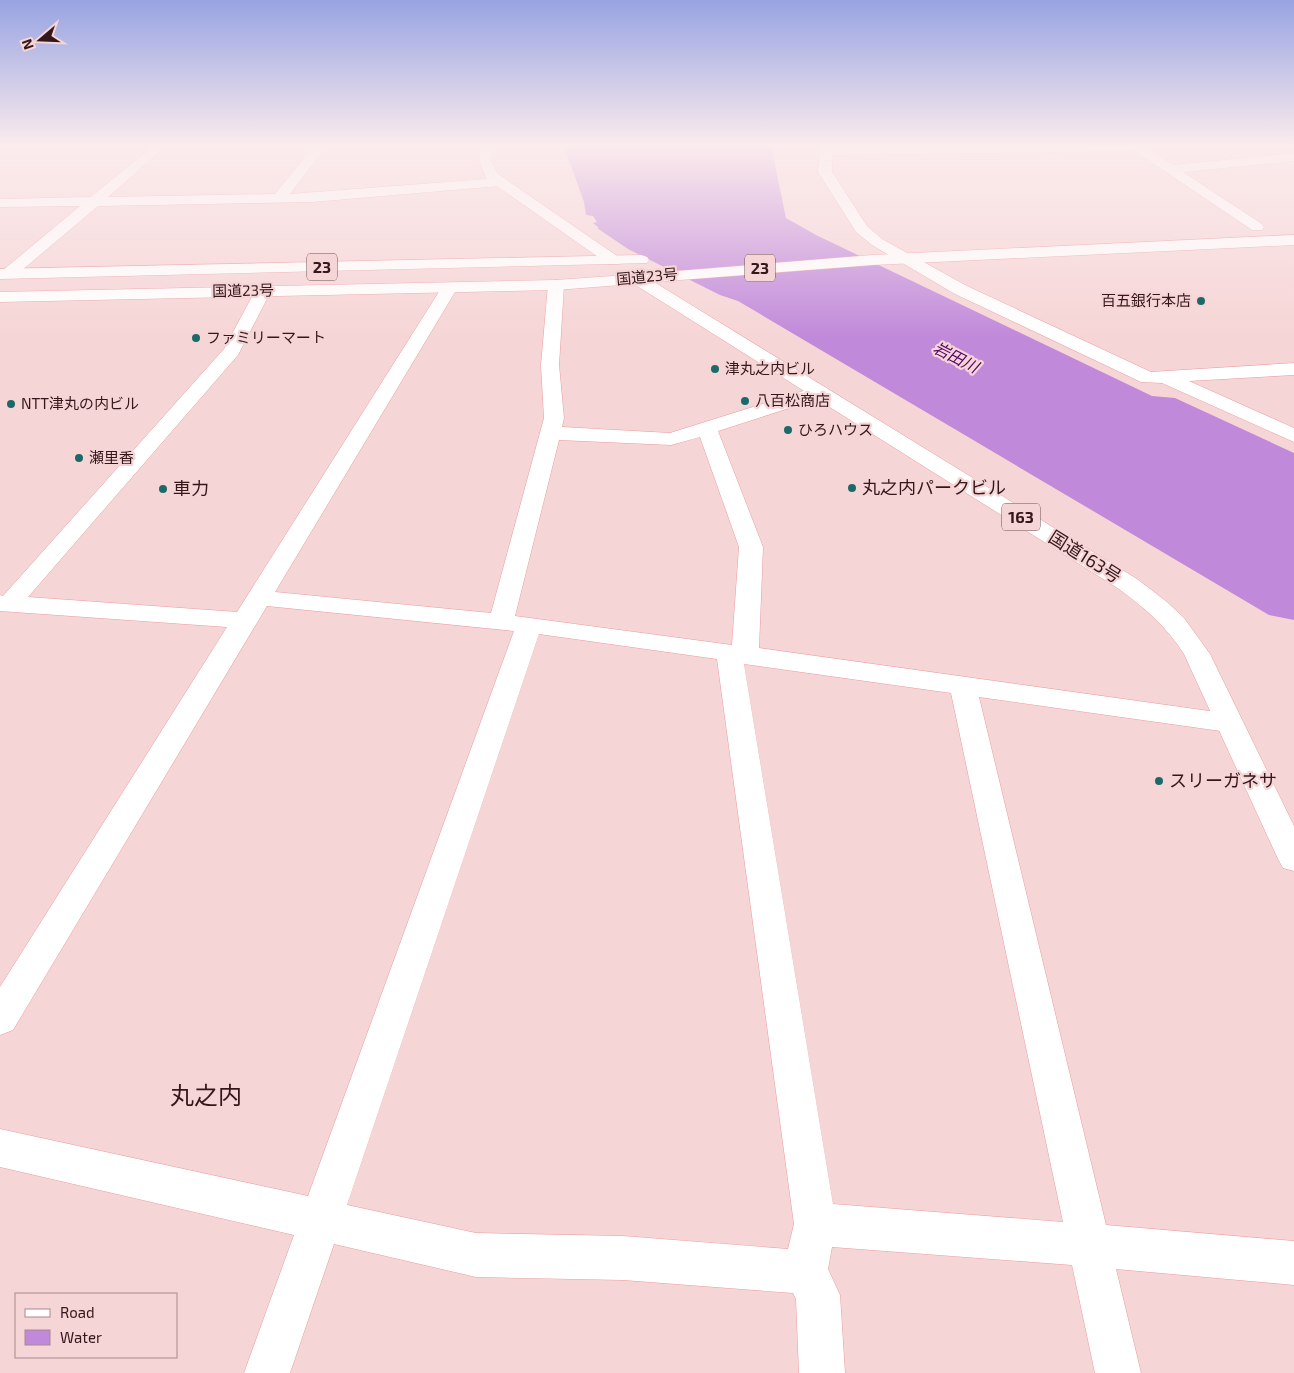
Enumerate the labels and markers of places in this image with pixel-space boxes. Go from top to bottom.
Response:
place label: 百五銀行本店 [1101,291,1191,309]
marker: 百五銀行本店 [1195,295,1207,307]
place label: ファミリーマート [206,328,326,346]
marker: ファミリーマート [190,332,202,344]
place label: 津丸之内ビル [725,359,815,377]
marker: 津丸之内ビル [709,363,721,375]
place label: 八百松商店 [755,391,830,409]
place label: NTT津丸の内ビル [21,394,139,412]
marker: 八百松商店 [739,395,751,407]
marker: NTT津丸の内ビル [5,398,17,410]
place label: ひろハウス [798,420,873,438]
marker: ひろハウス [782,424,794,436]
place label: 瀬里香 [89,448,134,466]
marker: 瀬里香 [73,452,85,464]
place label: 丸之内パークビル [862,476,1006,498]
place label: 車力 [173,477,209,499]
marker: 丸之内パークビル [846,482,858,494]
marker: 車力 [157,483,169,495]
place label: スリーガネサ [1169,769,1277,791]
marker: スリーガネサ [1153,775,1165,787]

